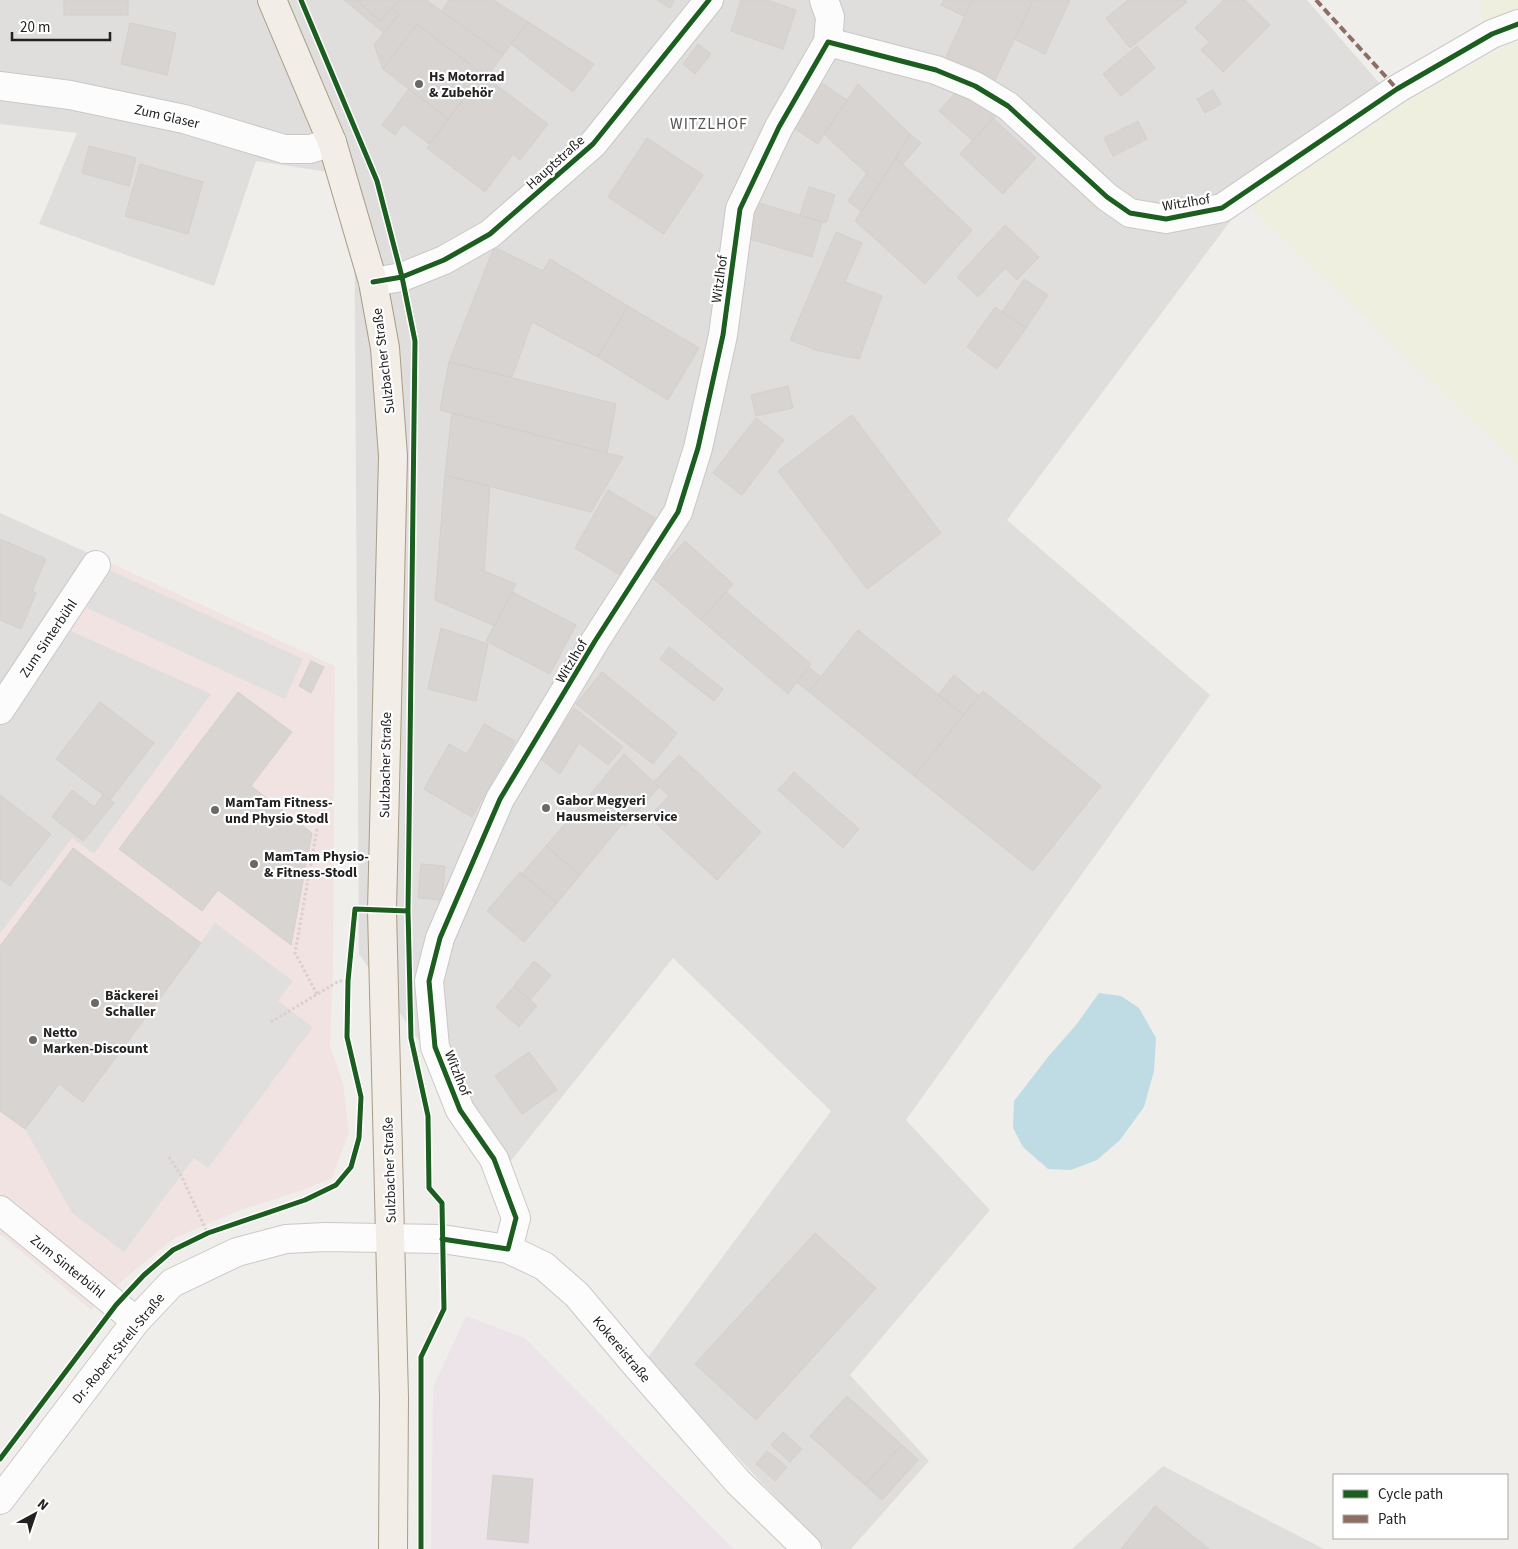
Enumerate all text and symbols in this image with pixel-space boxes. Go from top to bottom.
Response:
scale bar [12,10,110,42]
text: 20 m [20,17,50,38]
place label: Hs Motorrad & Zubehör [429,67,505,103]
marker: Hs Motorrad & Zubehör [413,78,425,90]
street label: Zum Glaser [132,100,201,134]
district label: WITZLHOF [670,113,748,135]
street label: Hauptstraße [522,131,589,195]
street label: Witzlhof [1161,189,1212,217]
street label: Witzlhof [707,253,733,304]
street label: Sulzbacher Straße [368,307,400,415]
street label: Zum Sinterbühl [15,595,83,682]
street label: Witzlhof [551,635,593,687]
street label: Sulzbacher Straße [375,712,397,818]
place label: Gabor Megyeri Hausmeisterservice [556,791,678,827]
place label: MamTam Fitness- und Physio Stodl [225,793,333,829]
marker: Gabor Megyeri Hausmeisterservice [540,802,552,814]
marker: MamTam Fitness- und Physio Stodl [209,804,221,816]
place label: MamTam Physio- & Fitness-Stodl [264,847,369,883]
marker: MamTam Physio- & Fitness-Stodl [248,858,260,870]
place label: Bäckerei Schaller [105,986,159,1022]
marker: Bäckerei Schaller [89,997,101,1009]
place label: Netto Marken-Discount [43,1023,149,1059]
marker: Netto Marken-Discount [27,1034,39,1046]
street label: Witzlhof [439,1047,476,1100]
street label: Sulzbacher Straße [378,1116,402,1223]
street label: Zum Sinterbühl [26,1230,109,1303]
street label: Dr.-Robert-Strell-Straße [68,1289,170,1408]
street label: Kokereistraße [587,1312,655,1387]
legend [1333,1474,1508,1539]
text: Cycle path [1378,1484,1443,1505]
north arrow [10,1489,60,1539]
text: N [33,1494,53,1515]
text: Path [1378,1509,1406,1530]

